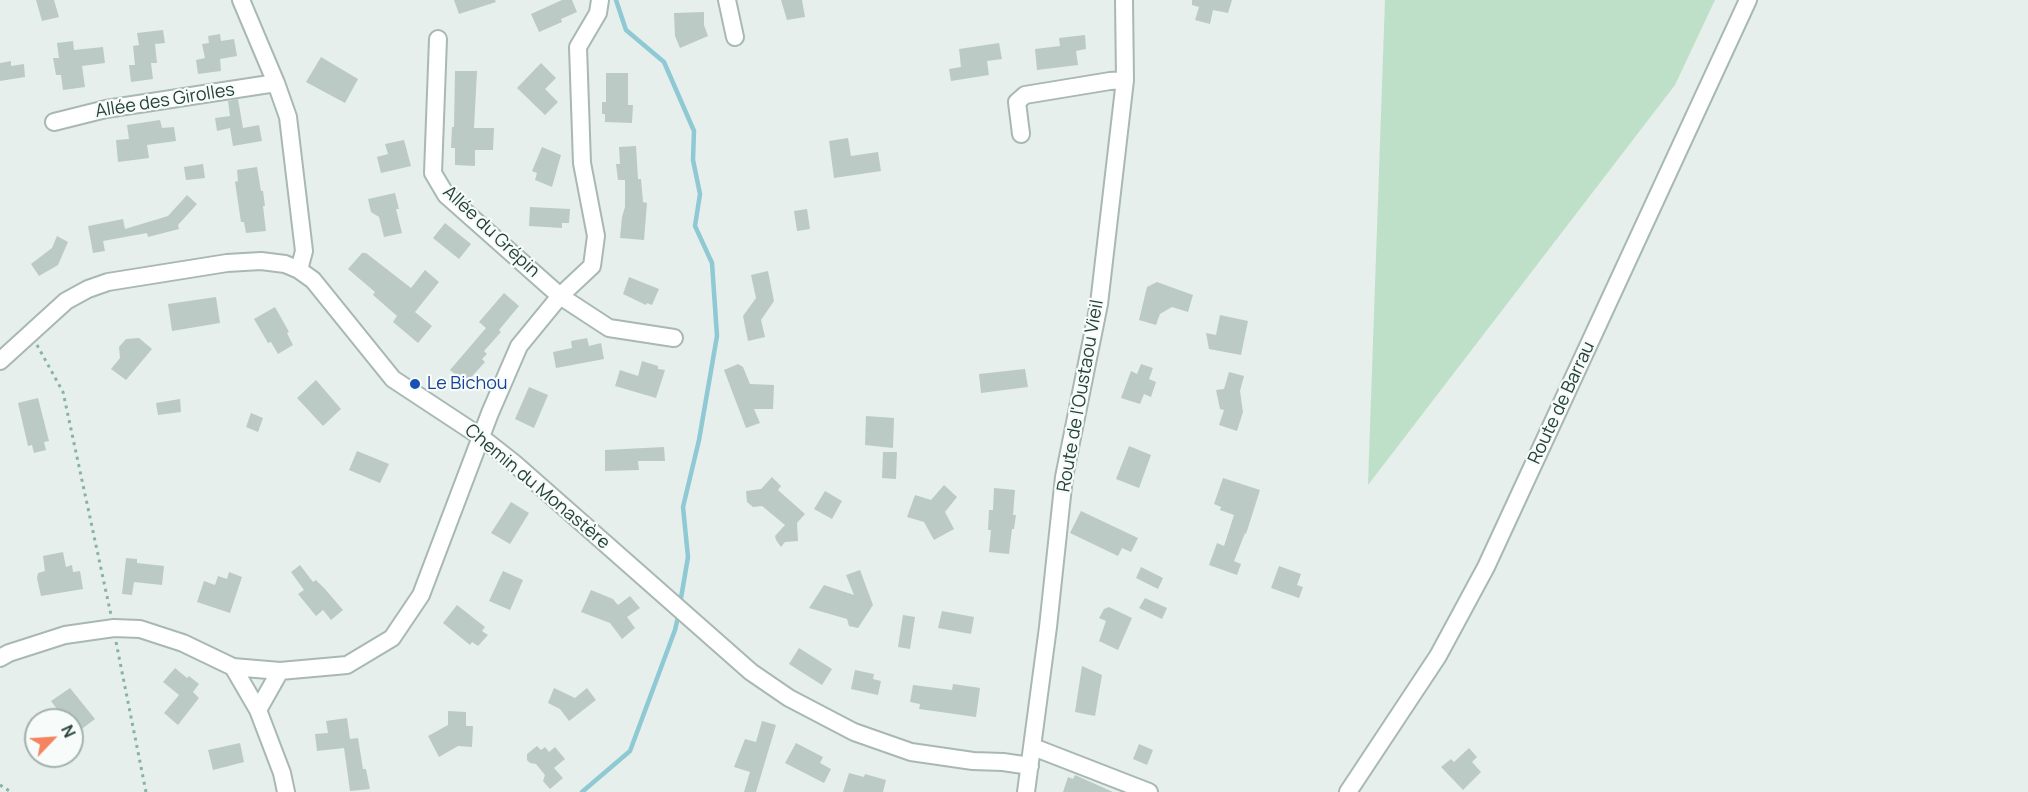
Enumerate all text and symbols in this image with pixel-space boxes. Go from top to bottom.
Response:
street label: Allée des Girolles [94,79,236,123]
street label: Allée du Grépin [438,182,544,282]
street label: Route de l'Oustaou Vieil [1053,298,1109,494]
street label: Route de Barrau [1524,338,1600,468]
place label: Le Bichou [427,373,508,395]
marker: Le Bichou [408,377,422,391]
street label: Chemin du Monastère [460,420,614,554]
north arrow [24,708,84,768]
text: N [56,721,81,741]

